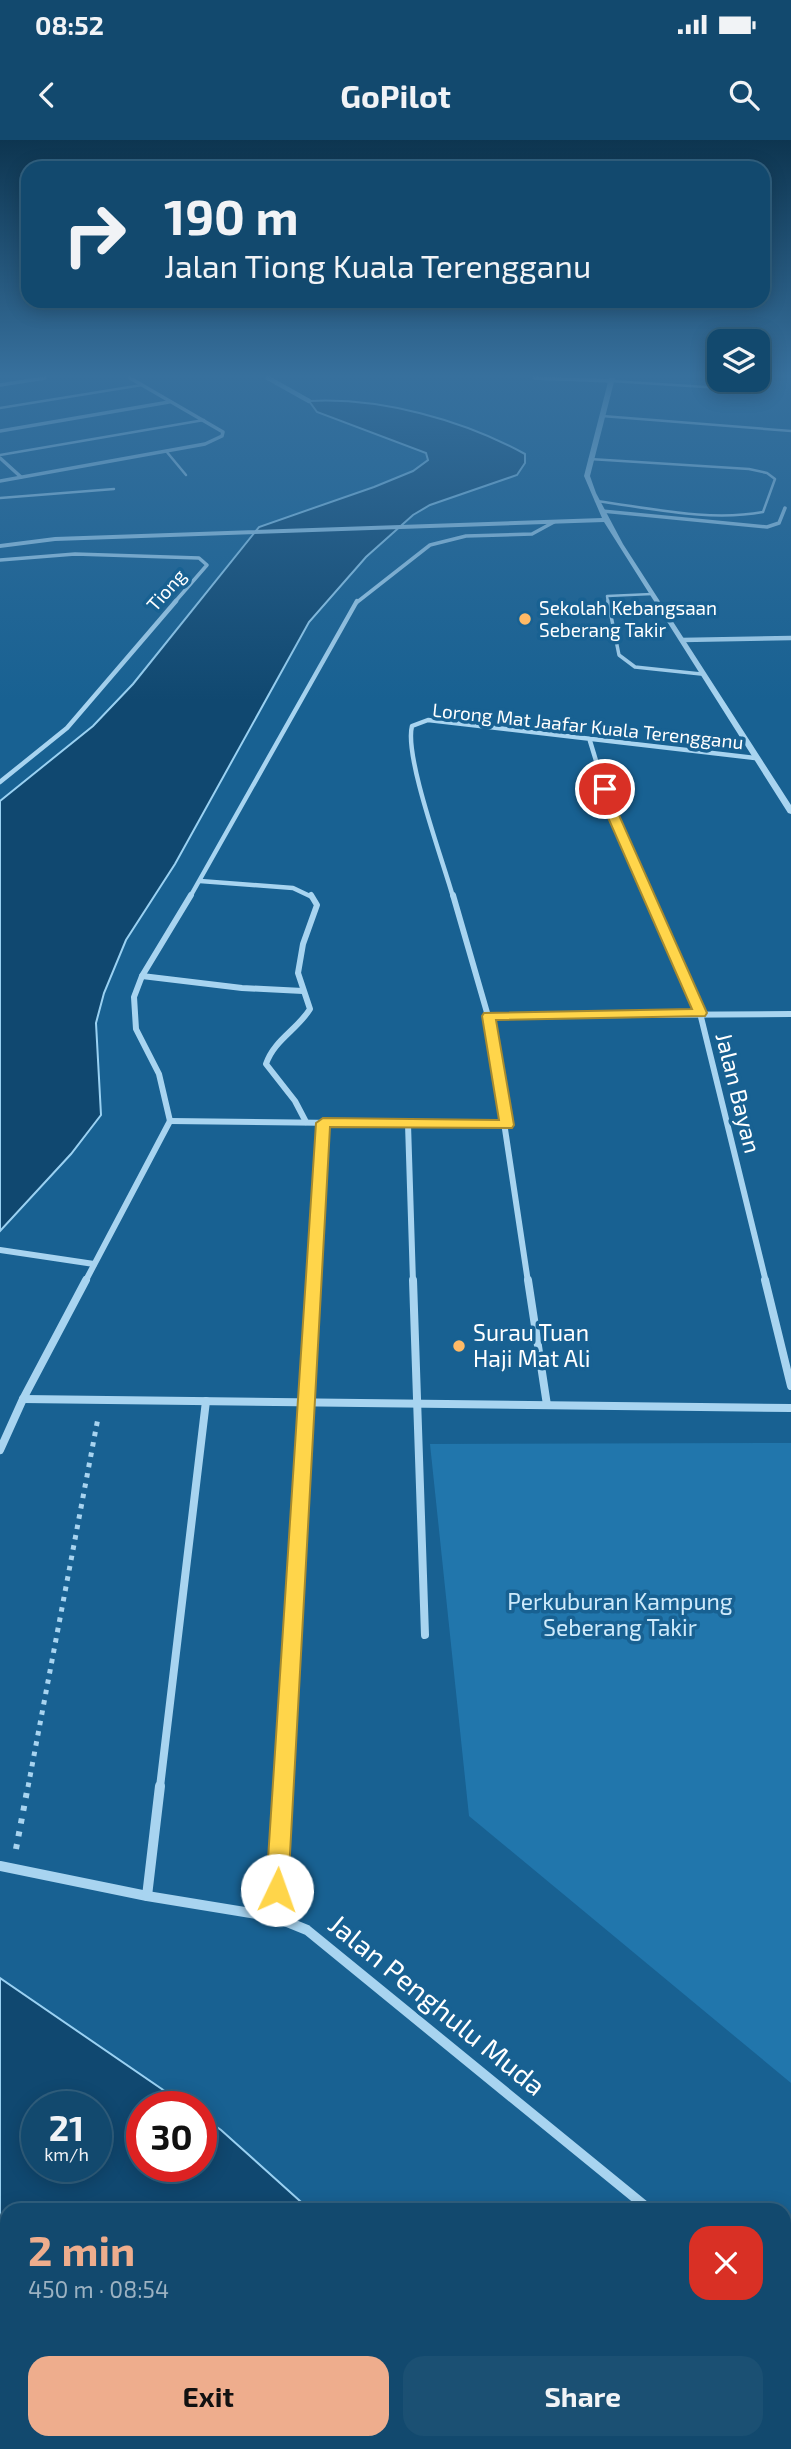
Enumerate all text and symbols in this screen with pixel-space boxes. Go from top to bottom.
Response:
text: 08:52 [35,9,104,40]
icon: back [28,76,66,114]
text: GoPilot [340,76,451,114]
icon: search [725,76,763,114]
text: 190 m [164,186,299,245]
icon: right [49,189,140,280]
text: Jalan Tiong Kuala Terengganu [164,246,591,284]
map controls [707,329,770,392]
button: layers [707,329,770,392]
street label: Tiong [141,564,190,615]
place label: Sekolah Kebangsaan Seberang Takir [539,596,717,641]
marker: Sekolah Kebangsaan Seberang Takir [517,611,533,627]
street label: Lorong Mat Jaafar Kuala Terengganu [431,698,745,753]
pin [575,759,635,819]
icon: arrive [586,770,624,808]
street label: Jalan Bayan [710,1030,767,1156]
place label: Surau Tuan Haji Mat Ali [473,1318,591,1372]
marker: Surau Tuan Haji Mat Ali [451,1338,467,1354]
park label: Perkuburan Kampung Seberang Takir [507,1587,733,1641]
position arrow [240,1853,314,1927]
street label: Jalan Penghulu Muda [322,1906,553,2102]
speed limit sign: 30 [126,2091,217,2182]
text: 21 [49,2106,84,2148]
text: km/h [44,2143,89,2165]
text: 2 min [28,2224,135,2274]
button: close [689,2226,763,2300]
text: 450 m · 08:54 [28,2275,169,2303]
button: Exit [28,2356,389,2436]
button: Share [403,2356,763,2436]

